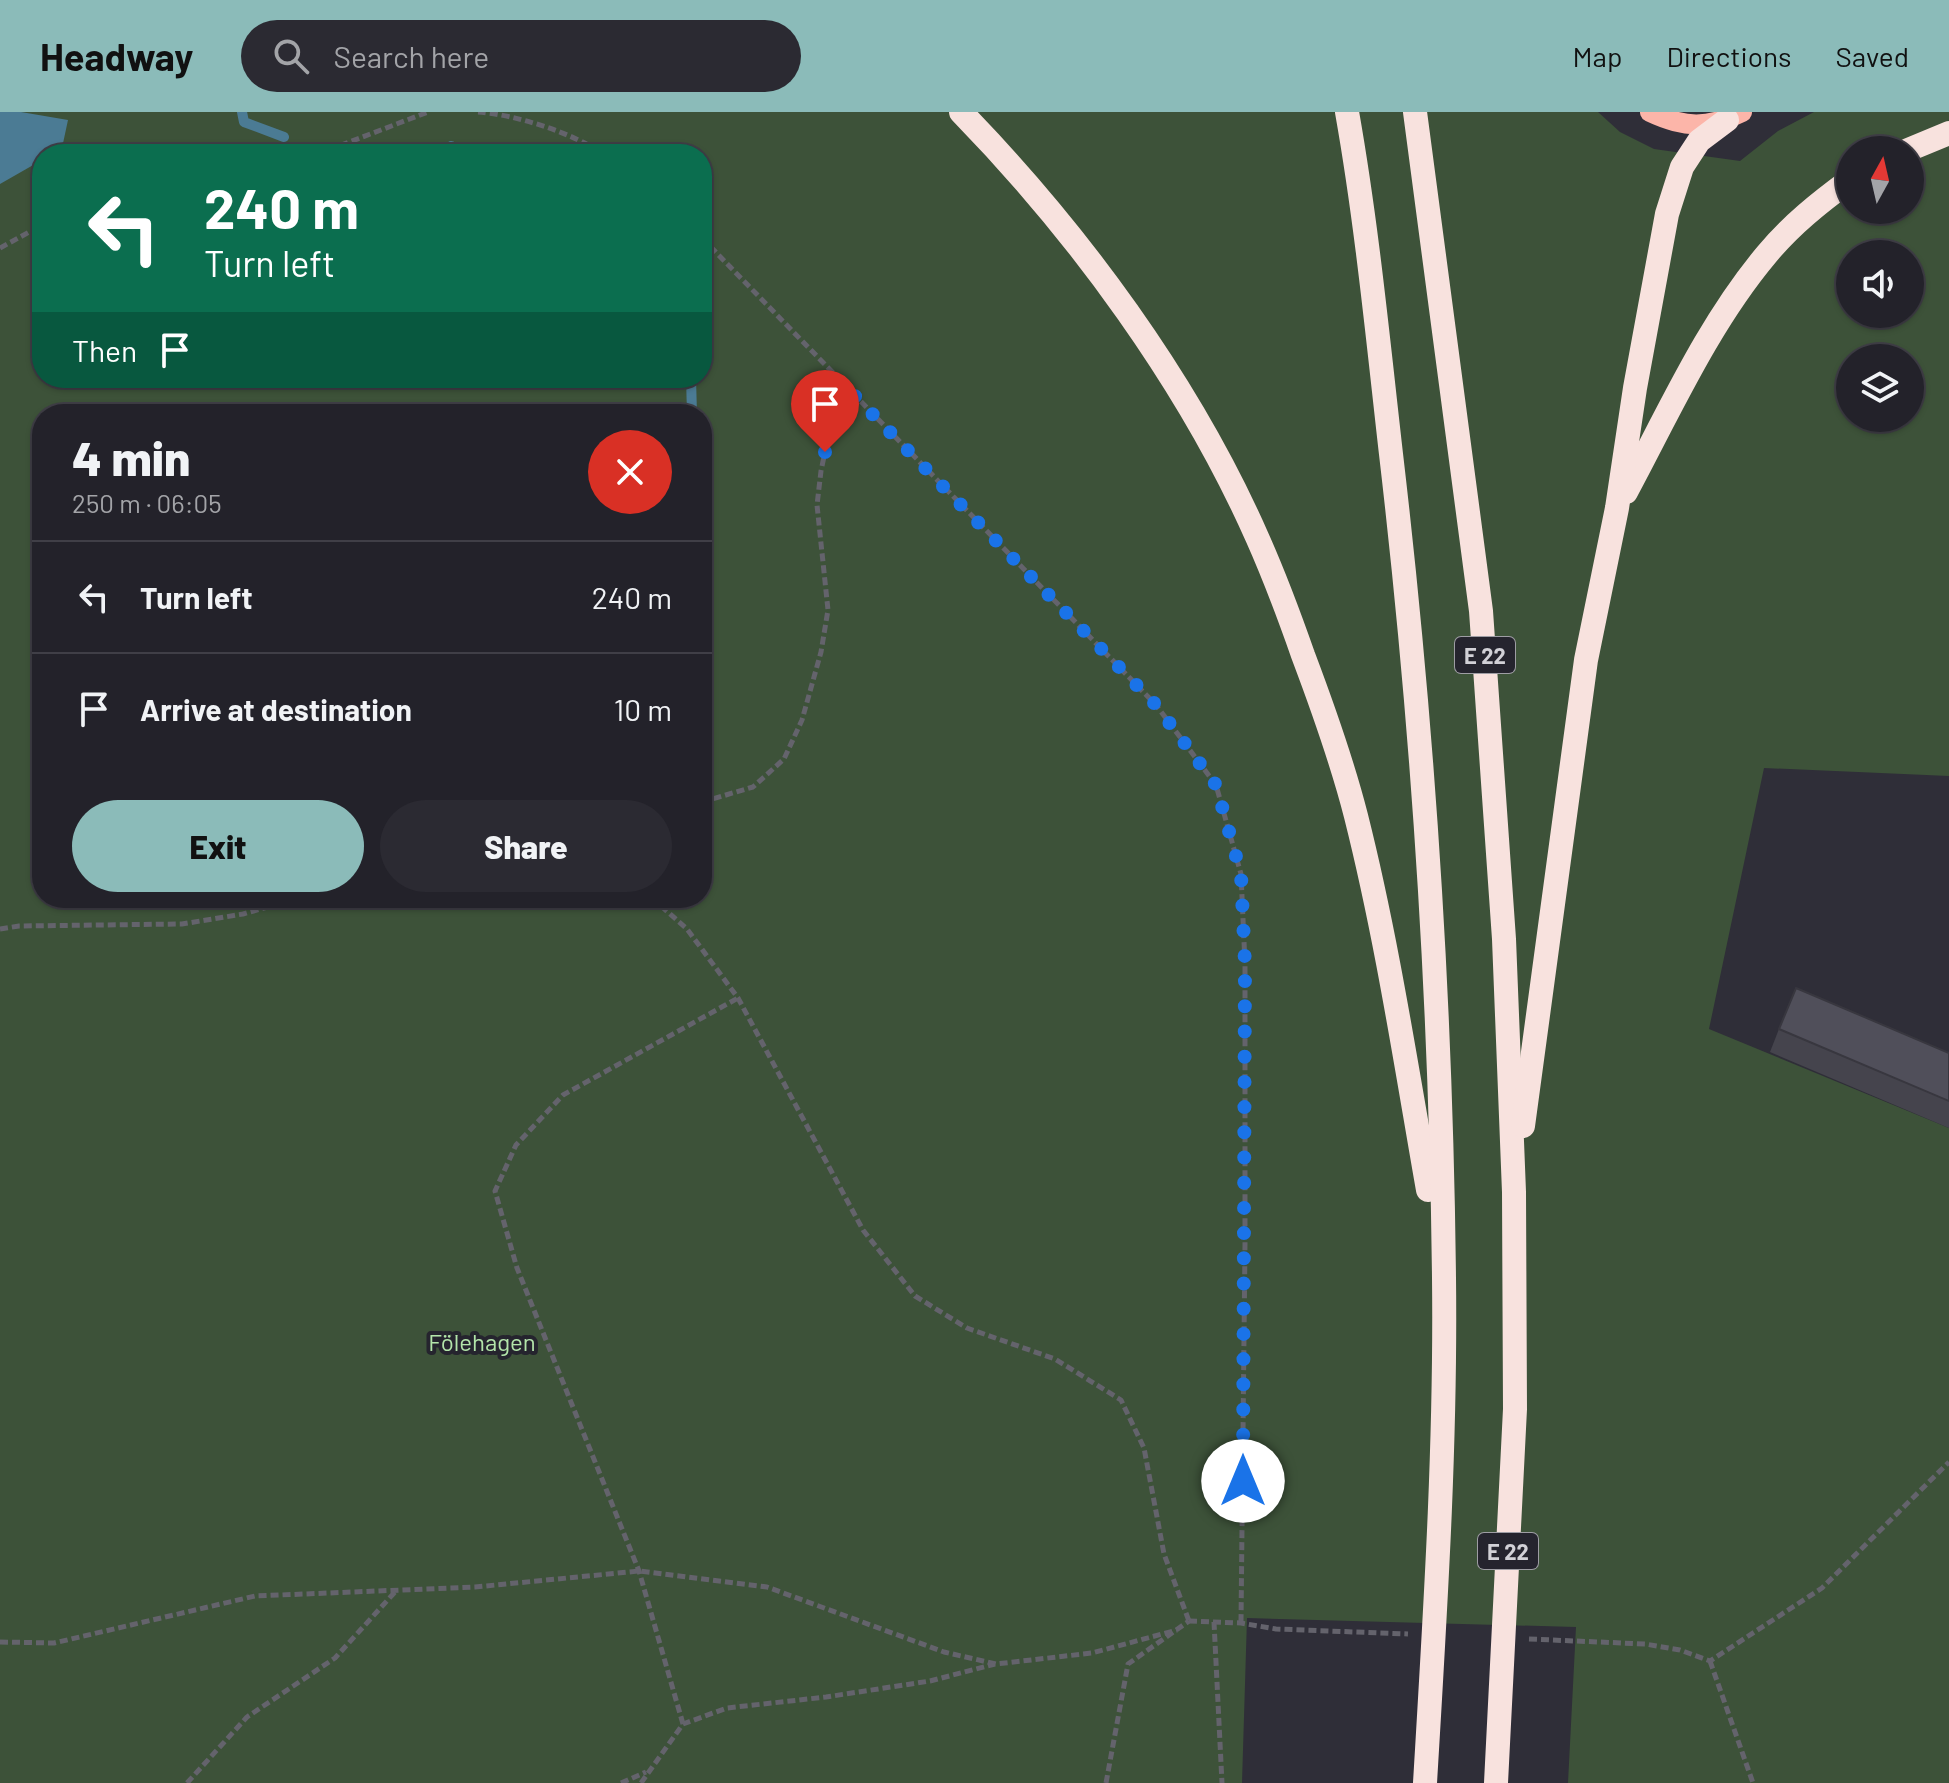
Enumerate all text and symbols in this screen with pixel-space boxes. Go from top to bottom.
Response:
search box [241,20,801,92]
text: Headway [40,33,193,79]
icon: search [269,34,313,78]
text: Search here [333,38,489,74]
text: Map [1573,39,1622,73]
text: Directions [1666,39,1792,73]
text: Saved [1836,39,1909,73]
north arrow [1836,136,1924,224]
map controls [1836,136,1924,432]
text: 240 m [204,173,359,240]
icon: left [72,176,176,280]
button: sound [1836,240,1924,328]
text: Turn left [204,241,335,284]
icon: arrive [153,328,197,372]
text: Then [72,332,137,368]
button: layers [1836,344,1924,432]
pin [791,370,859,452]
icon: arrive [803,382,847,426]
text: 4 min [72,428,190,486]
button: close [588,430,672,514]
text: 250 m · 06:05 [72,487,222,518]
icon: left [72,575,116,619]
text: Turn left [140,579,253,615]
text: 240 m [592,579,672,615]
road number: E 22 [1455,637,1515,673]
icon: arrive [72,687,116,731]
text: Arrive at destination [140,691,412,727]
text: 10 m [614,691,672,727]
button: Exit [72,800,364,892]
button: Share [380,800,672,892]
park label: Fölehagen [428,1327,536,1356]
position arrow [1201,1439,1285,1523]
road number: E 22 [1478,1533,1538,1569]

